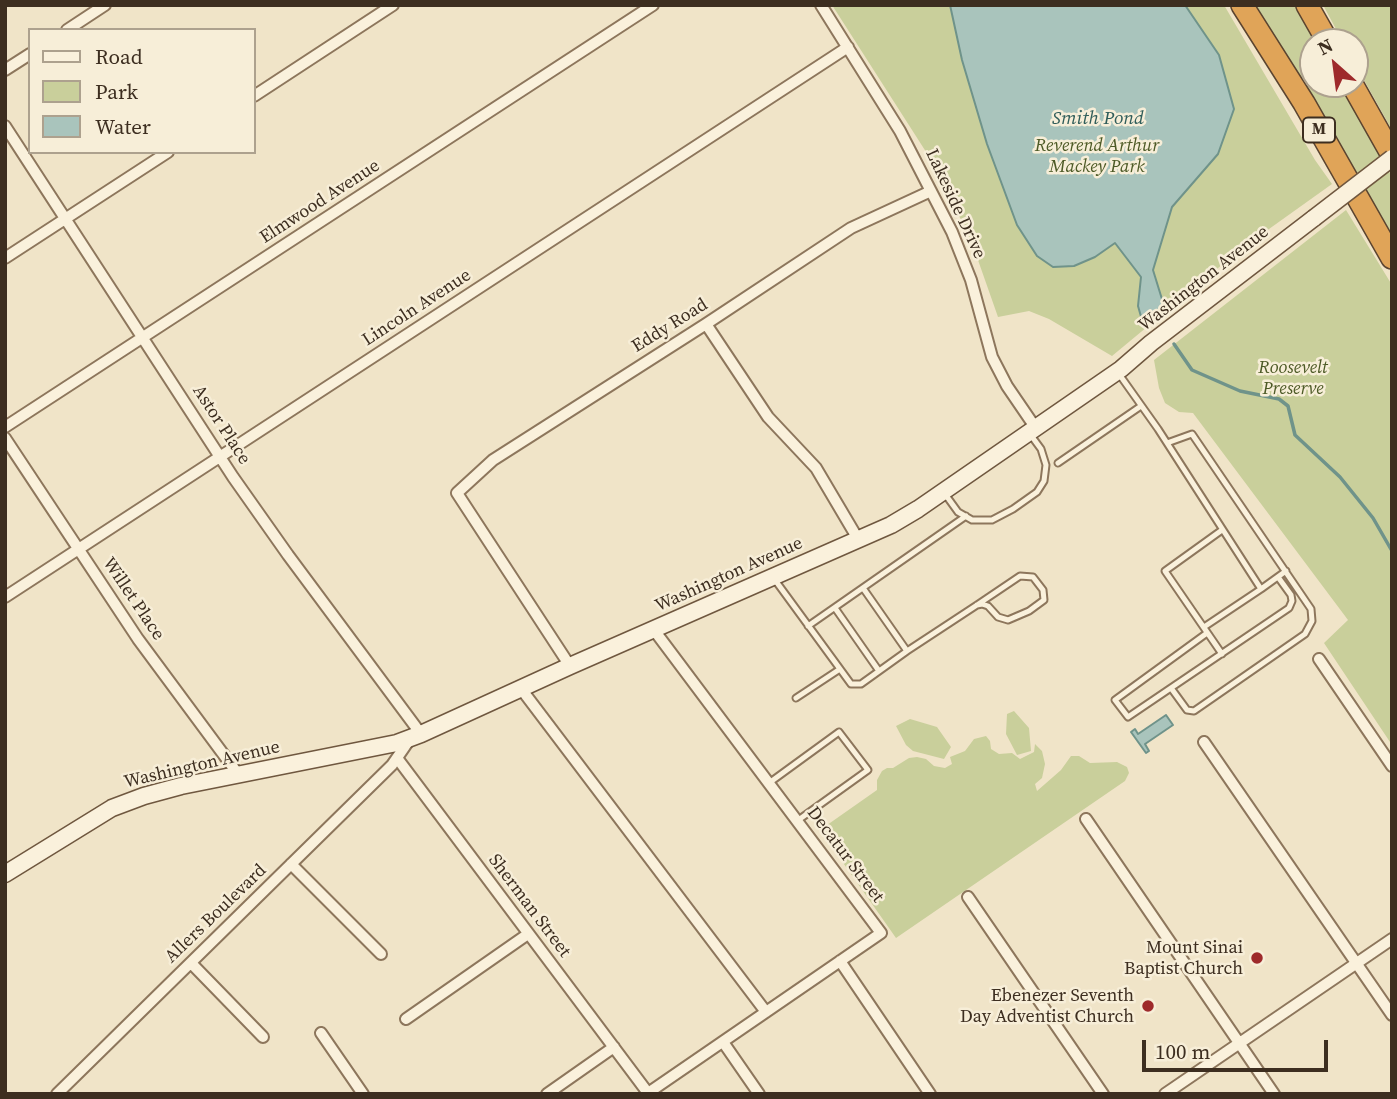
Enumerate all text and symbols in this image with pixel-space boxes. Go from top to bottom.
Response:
legend [28,28,256,154]
north arrow [1299,28,1369,98]
text: N [1313,31,1337,61]
text: Road [95,42,143,71]
text: Park [95,77,138,106]
water label: Smith Pond [1052,108,1144,130]
text: Water [95,112,151,141]
road number: M [1303,118,1335,142]
park label: Reverend Arthur Mackey Park [1035,135,1159,178]
street label: Lakeside Drive [920,146,990,262]
street label: Elmwood Avenue [256,155,384,249]
street label: Washington Avenue [1135,221,1273,337]
street label: Lincoln Avenue [359,265,475,351]
street label: Eddy Road [628,294,712,358]
park label: Roosevelt Preserve [1258,357,1328,400]
street label: Astor Place [187,381,255,469]
street label: Washington Avenue [652,533,806,617]
street label: Willet Place [97,554,169,644]
street label: Washington Avenue [122,737,282,793]
street label: Decatur Street [802,803,888,907]
street label: Sherman Street [483,850,575,962]
street label: Allers Boulevard [161,860,271,968]
place label: Mount Sinai Baptist Church [1124,937,1243,979]
marker: Mount Sinai Baptist Church [1249,950,1265,966]
place label: Ebenezer Seventh Day Adventist Church [960,985,1134,1028]
marker: Ebenezer Seventh Day Adventist Church [1140,998,1156,1014]
scale bar [1145,1026,1330,1070]
text: 100 m [1155,1037,1210,1066]

